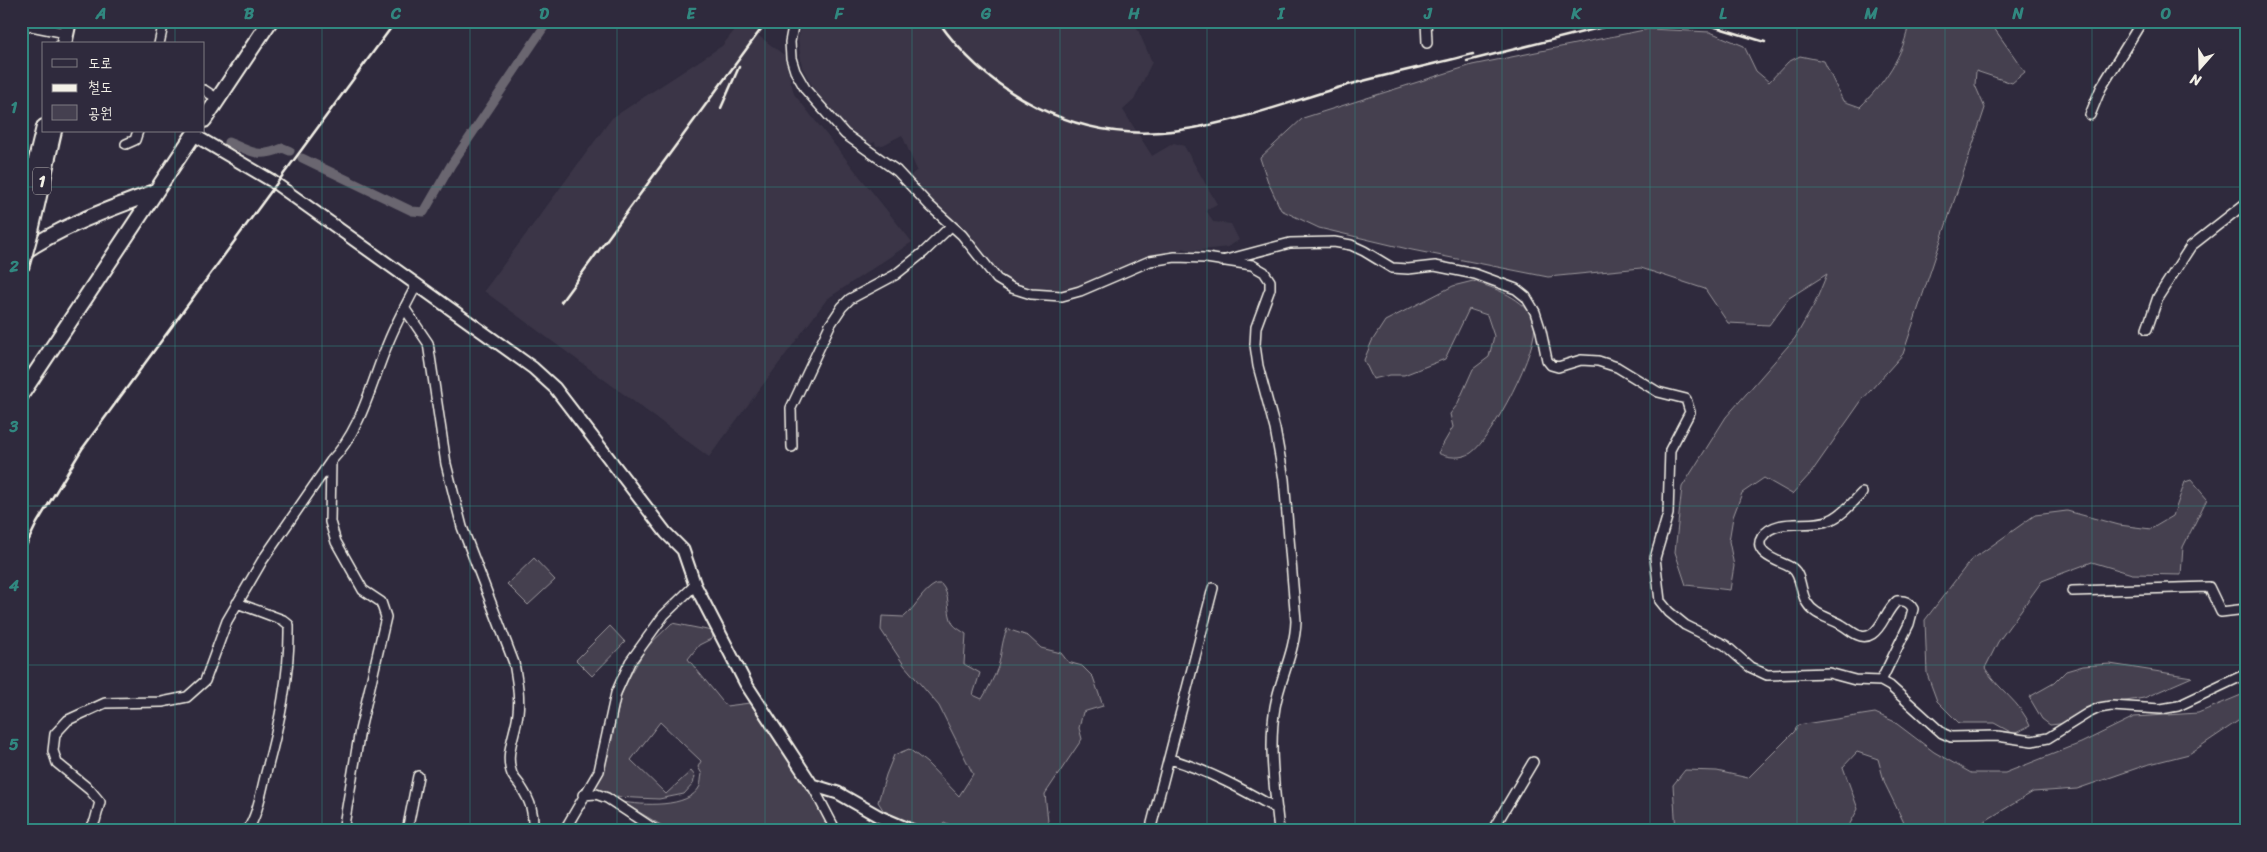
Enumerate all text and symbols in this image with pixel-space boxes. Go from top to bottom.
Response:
text: A [95,0,106,28]
text: B [244,0,255,28]
text: C [390,0,402,28]
text: D [539,0,549,28]
text: E [687,0,697,28]
text: F [834,0,845,28]
text: G [980,0,992,28]
text: H [1127,0,1140,28]
text: I [1277,0,1286,28]
text: J [1423,0,1433,28]
text: K [1570,0,1582,28]
text: L [1719,0,1727,28]
text: M [1863,0,1878,28]
text: N [2011,0,2024,28]
text: O [2160,0,2172,28]
legend [42,42,205,132]
north arrow [2174,42,2224,92]
text: 도로 [88,50,112,76]
text: N [2187,66,2205,93]
text: 철도 [88,74,112,100]
text: 1 [11,93,18,122]
text: 공원 [88,100,112,126]
road number: 1 [33,168,51,195]
text: 2 [8,252,19,281]
text: 3 [9,412,19,441]
text: 4 [8,571,19,600]
text: 5 [9,730,19,759]

